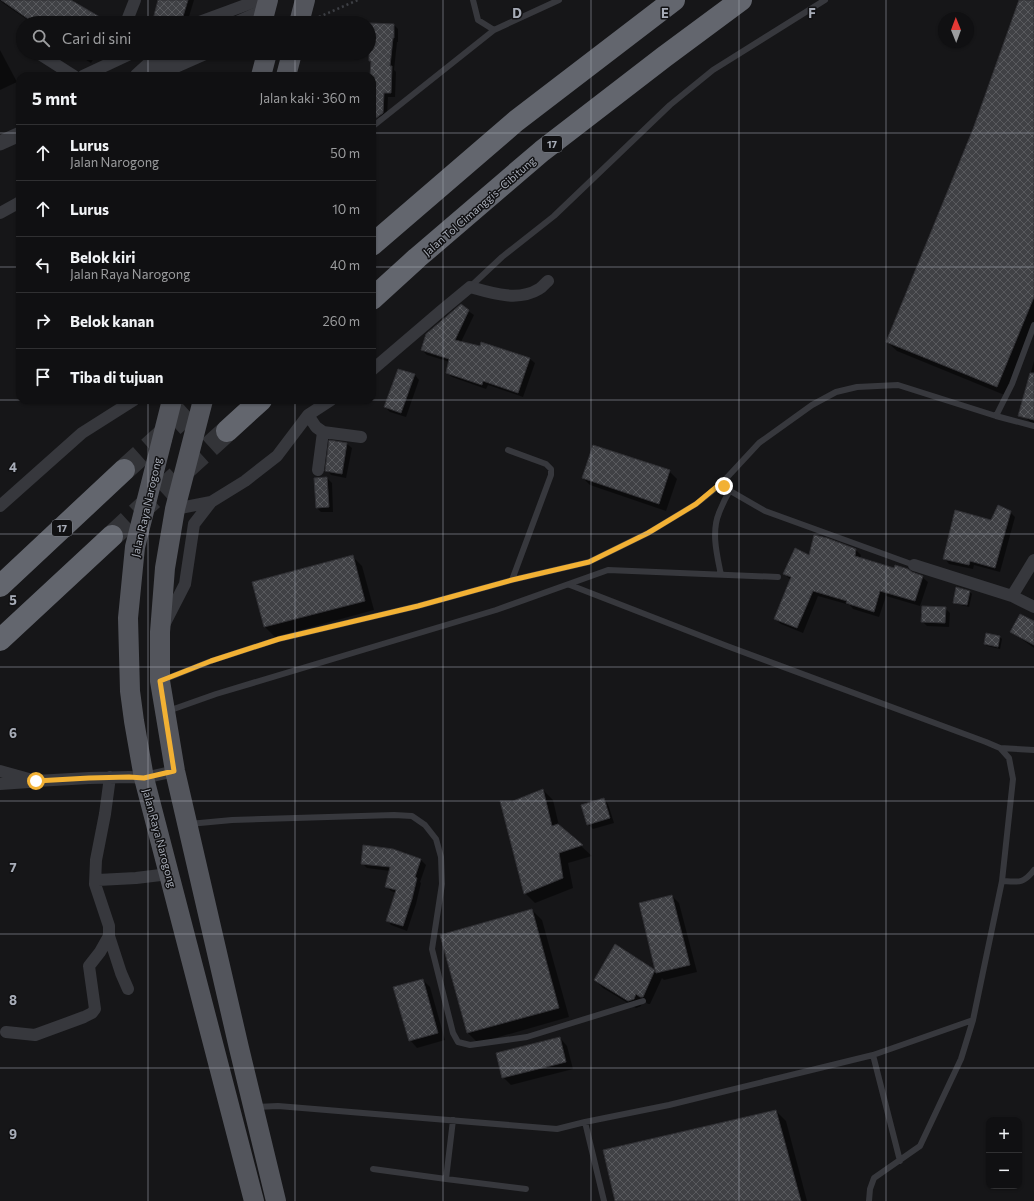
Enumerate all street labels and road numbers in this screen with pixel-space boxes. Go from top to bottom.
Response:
road number: 17 [542,136,562,152]
street label: Jalan Tol Cimanggis–Cibitung [420,154,538,259]
street label: Jalan Raya Narogong [128,456,165,558]
road number: 17 [52,520,72,536]
street label: Jalan Raya Narogong [140,787,179,889]

